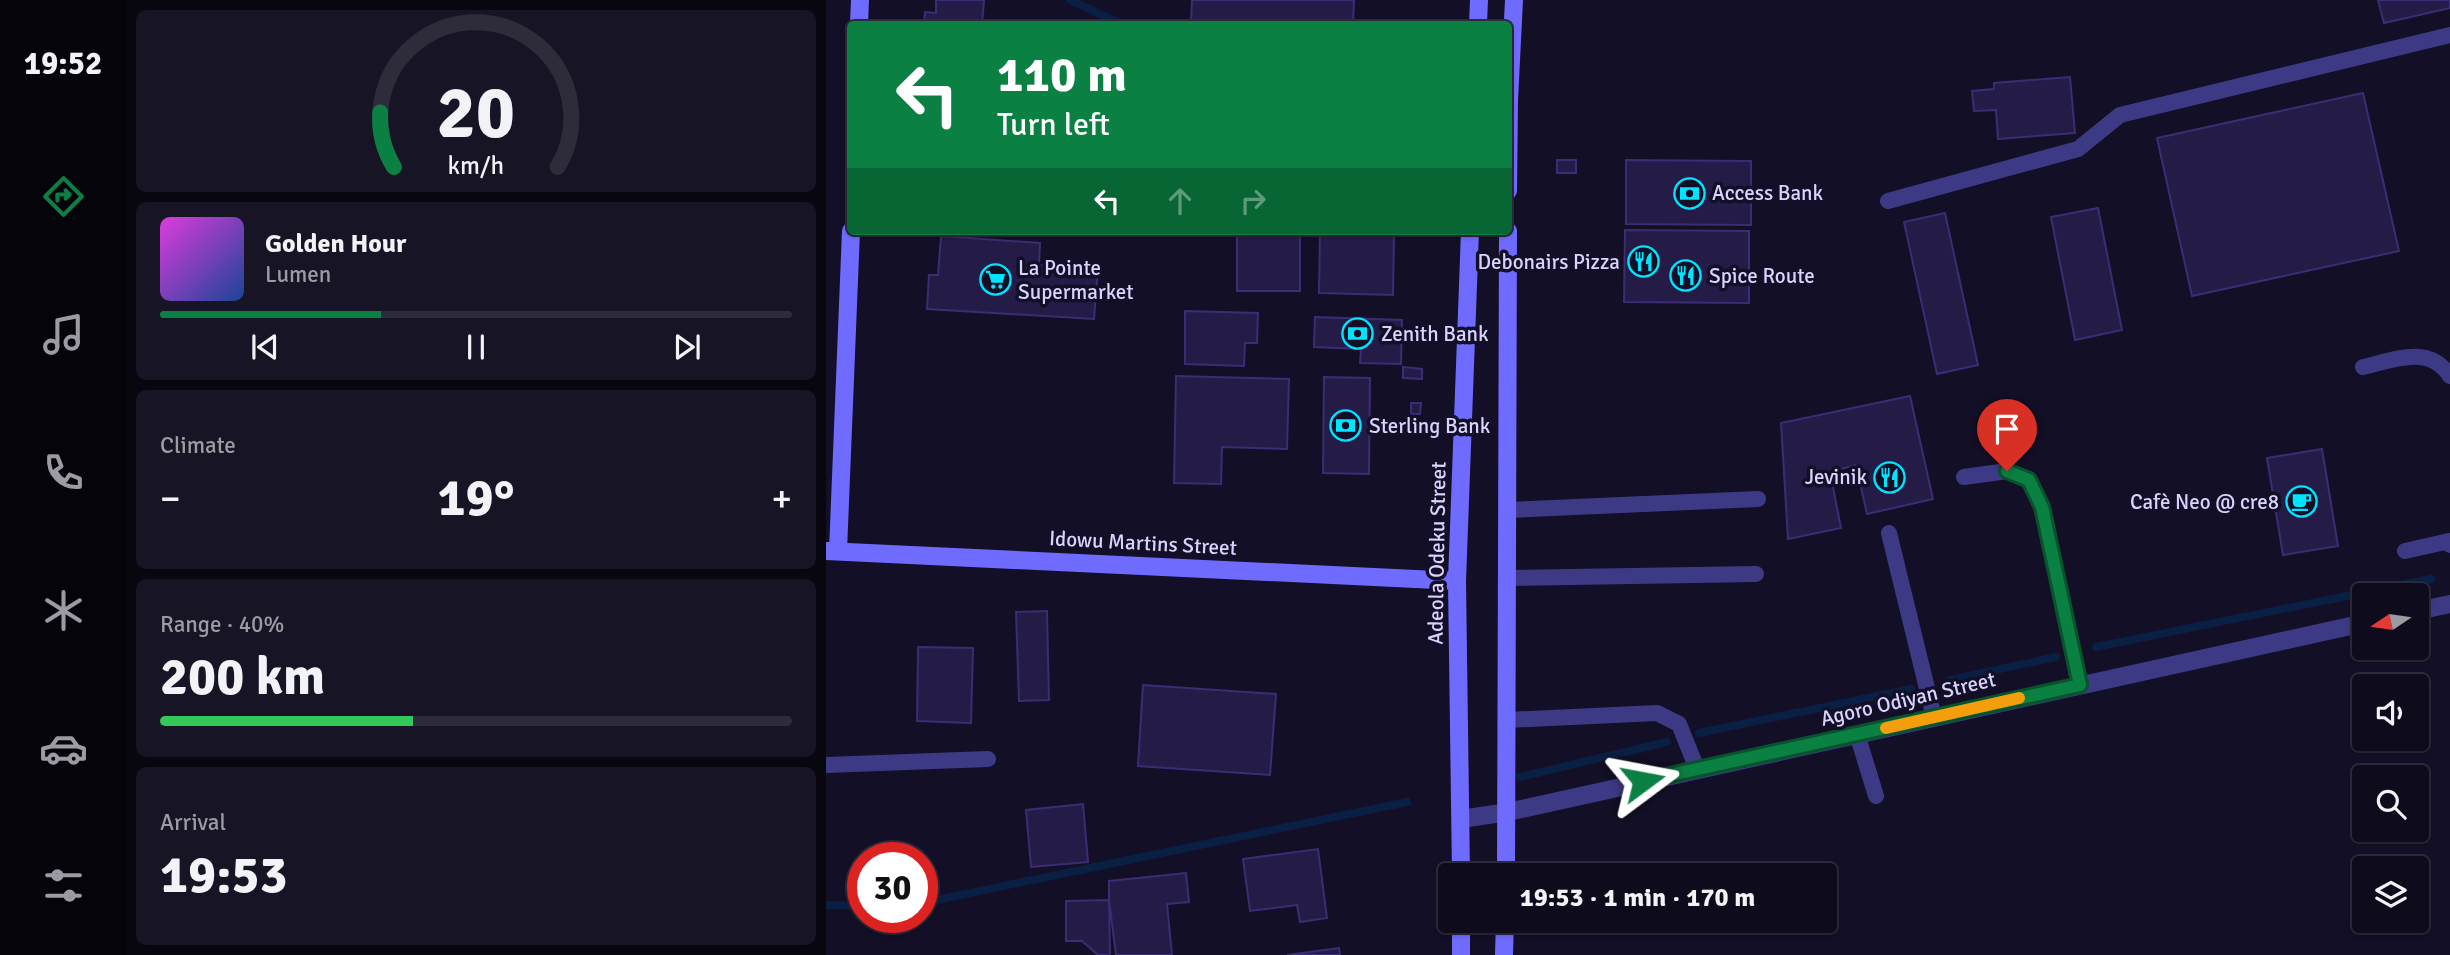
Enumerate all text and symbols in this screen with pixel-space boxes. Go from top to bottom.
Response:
text: 19:52 [24,44,102,83]
text: 110 m [997,45,1127,105]
icon: left [882,49,973,140]
text: 20 [437,69,515,158]
text: Turn left [997,105,1110,144]
text: km/h [448,150,504,181]
icon: directions [39,172,88,221]
bank icon: Access Bank [1672,176,1706,210]
place label: Access Bank [1712,180,1824,206]
icon: left [1088,182,1126,220]
icon: ahead [1161,182,1199,220]
icon: right [1234,182,1272,220]
text: Golden Hour [265,228,406,260]
restaurant icon: Debonairs Pizza [1626,245,1660,279]
place label: Debonairs Pizza [1478,249,1620,275]
place label: La Pointe Supermarket [1018,255,1134,305]
restaurant icon: Spice Route [1669,259,1703,293]
text: Lumen [265,260,331,289]
supermarket icon: La Pointe Supermarket [978,263,1012,297]
place label: Spice Route [1709,263,1815,289]
icon: music [39,310,88,359]
bank icon: Zenith Bank [1341,317,1375,351]
place label: Zenith Bank [1381,321,1489,347]
icon: previous [246,328,284,366]
icon: pause [457,328,495,366]
icon: next [668,328,706,366]
pin [1977,399,2037,471]
bank icon: Sterling Bank [1329,409,1363,443]
icon: arrive [1988,410,2026,448]
place label: Sterling Bank [1369,413,1491,439]
text: Climate [160,431,236,460]
icon: phone [39,448,88,497]
restaurant icon: Jevinik [1873,460,1907,494]
street label: Adeola Odeku Street [1422,461,1452,645]
place label: Jevinik [1805,464,1867,490]
text: 19° [438,466,514,530]
text: − [160,475,181,522]
text: + [771,475,792,522]
cafe icon: Cafè Neo @ cre8 [2285,485,2319,519]
place label: Cafè Neo @ cre8 [2130,489,2279,515]
street label: Idowu Martins Street [1048,525,1238,561]
north arrow [2352,583,2429,660]
map controls [2352,583,2429,933]
icon: climate [39,586,88,635]
text: Range · 40% [160,610,284,639]
text: 200 km [160,645,325,709]
street label: Agoro Odiyan Street [1818,666,1998,732]
button: sound [2352,674,2429,751]
icon: car [39,724,88,773]
position arrow [1606,744,1680,818]
button: search [2352,765,2429,842]
text: Arrival [160,808,226,837]
speed limit sign: 30 [847,842,938,933]
text: 19:53 [160,843,288,907]
button: layers [2352,856,2429,933]
icon: filters [39,861,88,910]
text: 19:53 · 1 min · 170 m [1520,882,1755,914]

